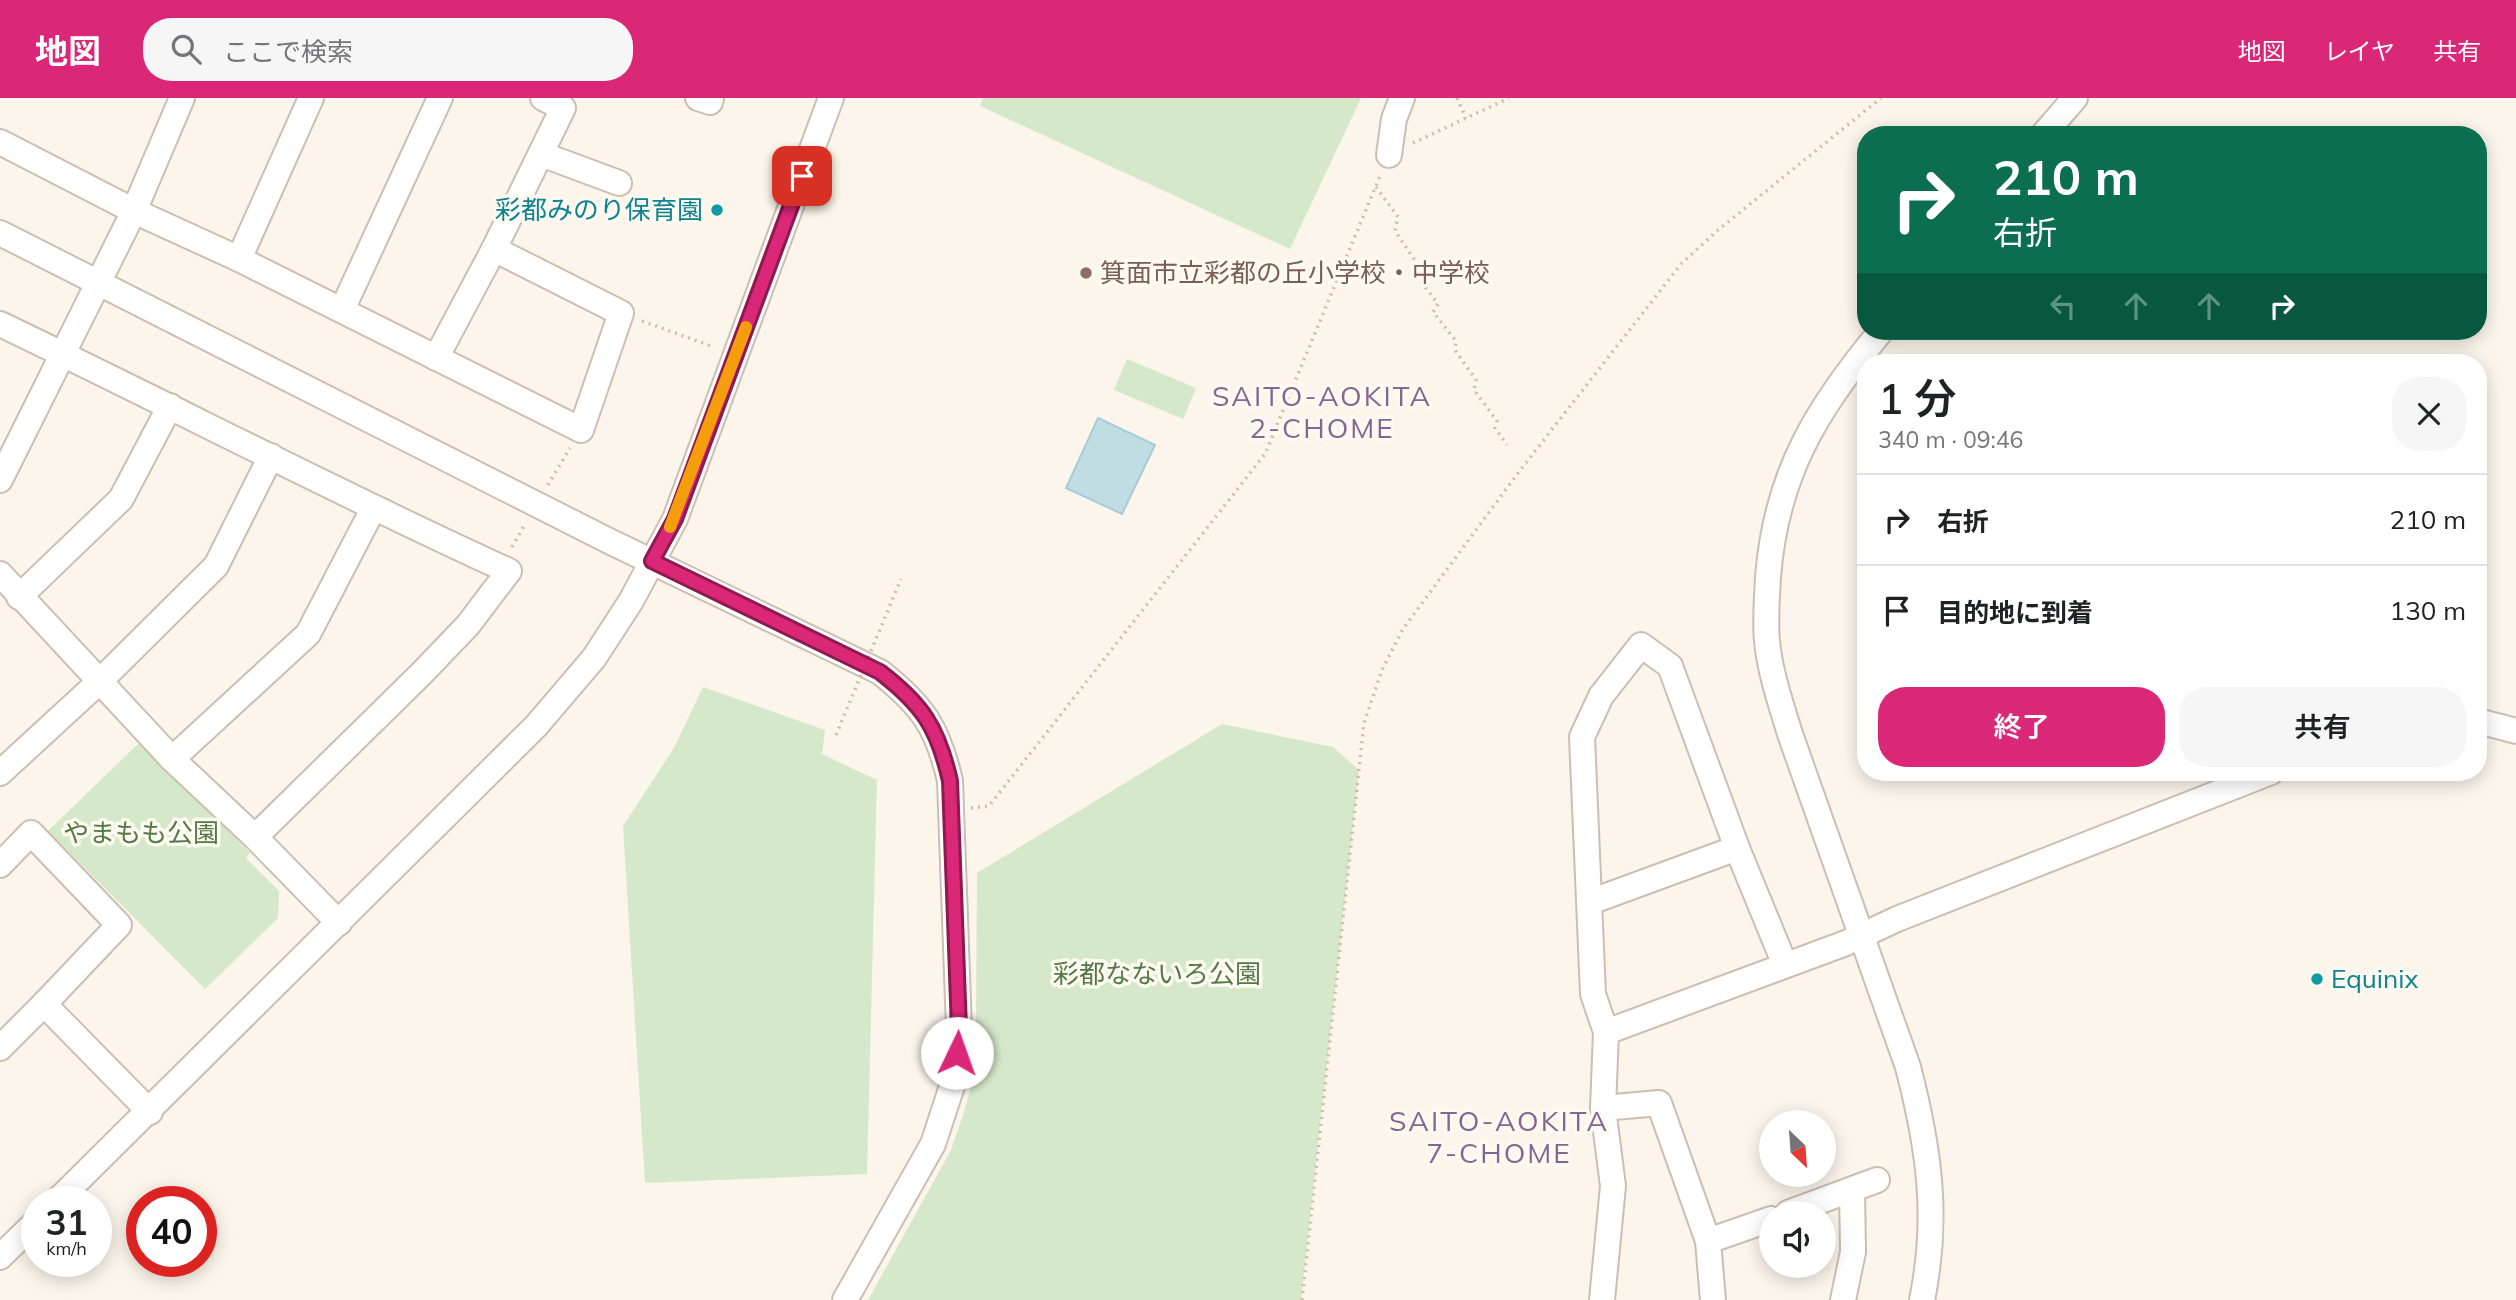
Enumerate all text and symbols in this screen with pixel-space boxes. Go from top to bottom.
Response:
search box [143,18,633,81]
text: 地図 [35,30,101,71]
icon: search [167,30,205,68]
text: ここで検索 [223,35,353,68]
text: 地図 [2238,36,2286,66]
text: レイヤ [2324,36,2395,66]
text: 共有 [2433,36,2481,66]
pin [772,146,832,206]
text: 210 m [1993,146,2139,207]
icon: right [1878,154,1969,245]
icon: arrive [783,157,821,195]
place label: 彩都みのり保育園 [495,193,703,226]
marker: 彩都みのり保育園 [709,202,725,218]
text: 右折 [1993,212,2057,252]
place label: 箕面市立彩都の丘小学校・中学校 [1100,256,1490,289]
marker: 箕面市立彩都の丘小学校・中学校 [1078,265,1094,281]
icon: left [2044,287,2082,325]
icon: ahead [2117,287,2155,325]
icon: ahead [2190,287,2228,325]
icon: right [2263,287,2301,325]
text: 1 分 [1878,372,1956,425]
button: close [2392,377,2466,451]
district label: SAITO-AOKITA 2-CHOME [1212,378,1432,445]
text: 340 m · 09:46 [1878,425,2023,454]
icon: right [1878,501,1916,539]
text: 210 m [2390,503,2466,536]
text: 右折 [1937,505,1989,538]
icon: arrive [1878,592,1916,630]
text: 130 m [2390,594,2466,627]
text: 目的地に到着 [1937,596,2093,629]
button: 終了 [1878,687,2165,767]
button: 共有 [2179,687,2466,767]
park label: やまもも公園 [63,816,219,849]
park label: 彩都なないろ公園 [1053,957,1261,990]
place label: Equinix [2331,962,2418,995]
marker: Equinix [2309,971,2325,987]
position arrow [920,1016,994,1090]
district label: SAITO-AOKITA 7-CHOME [1389,1103,1609,1170]
north arrow [1759,1110,1836,1186]
map controls [1759,1110,1836,1278]
speed limit sign: 40 [126,1186,217,1277]
text: 31 [45,1200,88,1244]
button: sound [1759,1201,1836,1278]
text: km/h [46,1237,87,1260]

